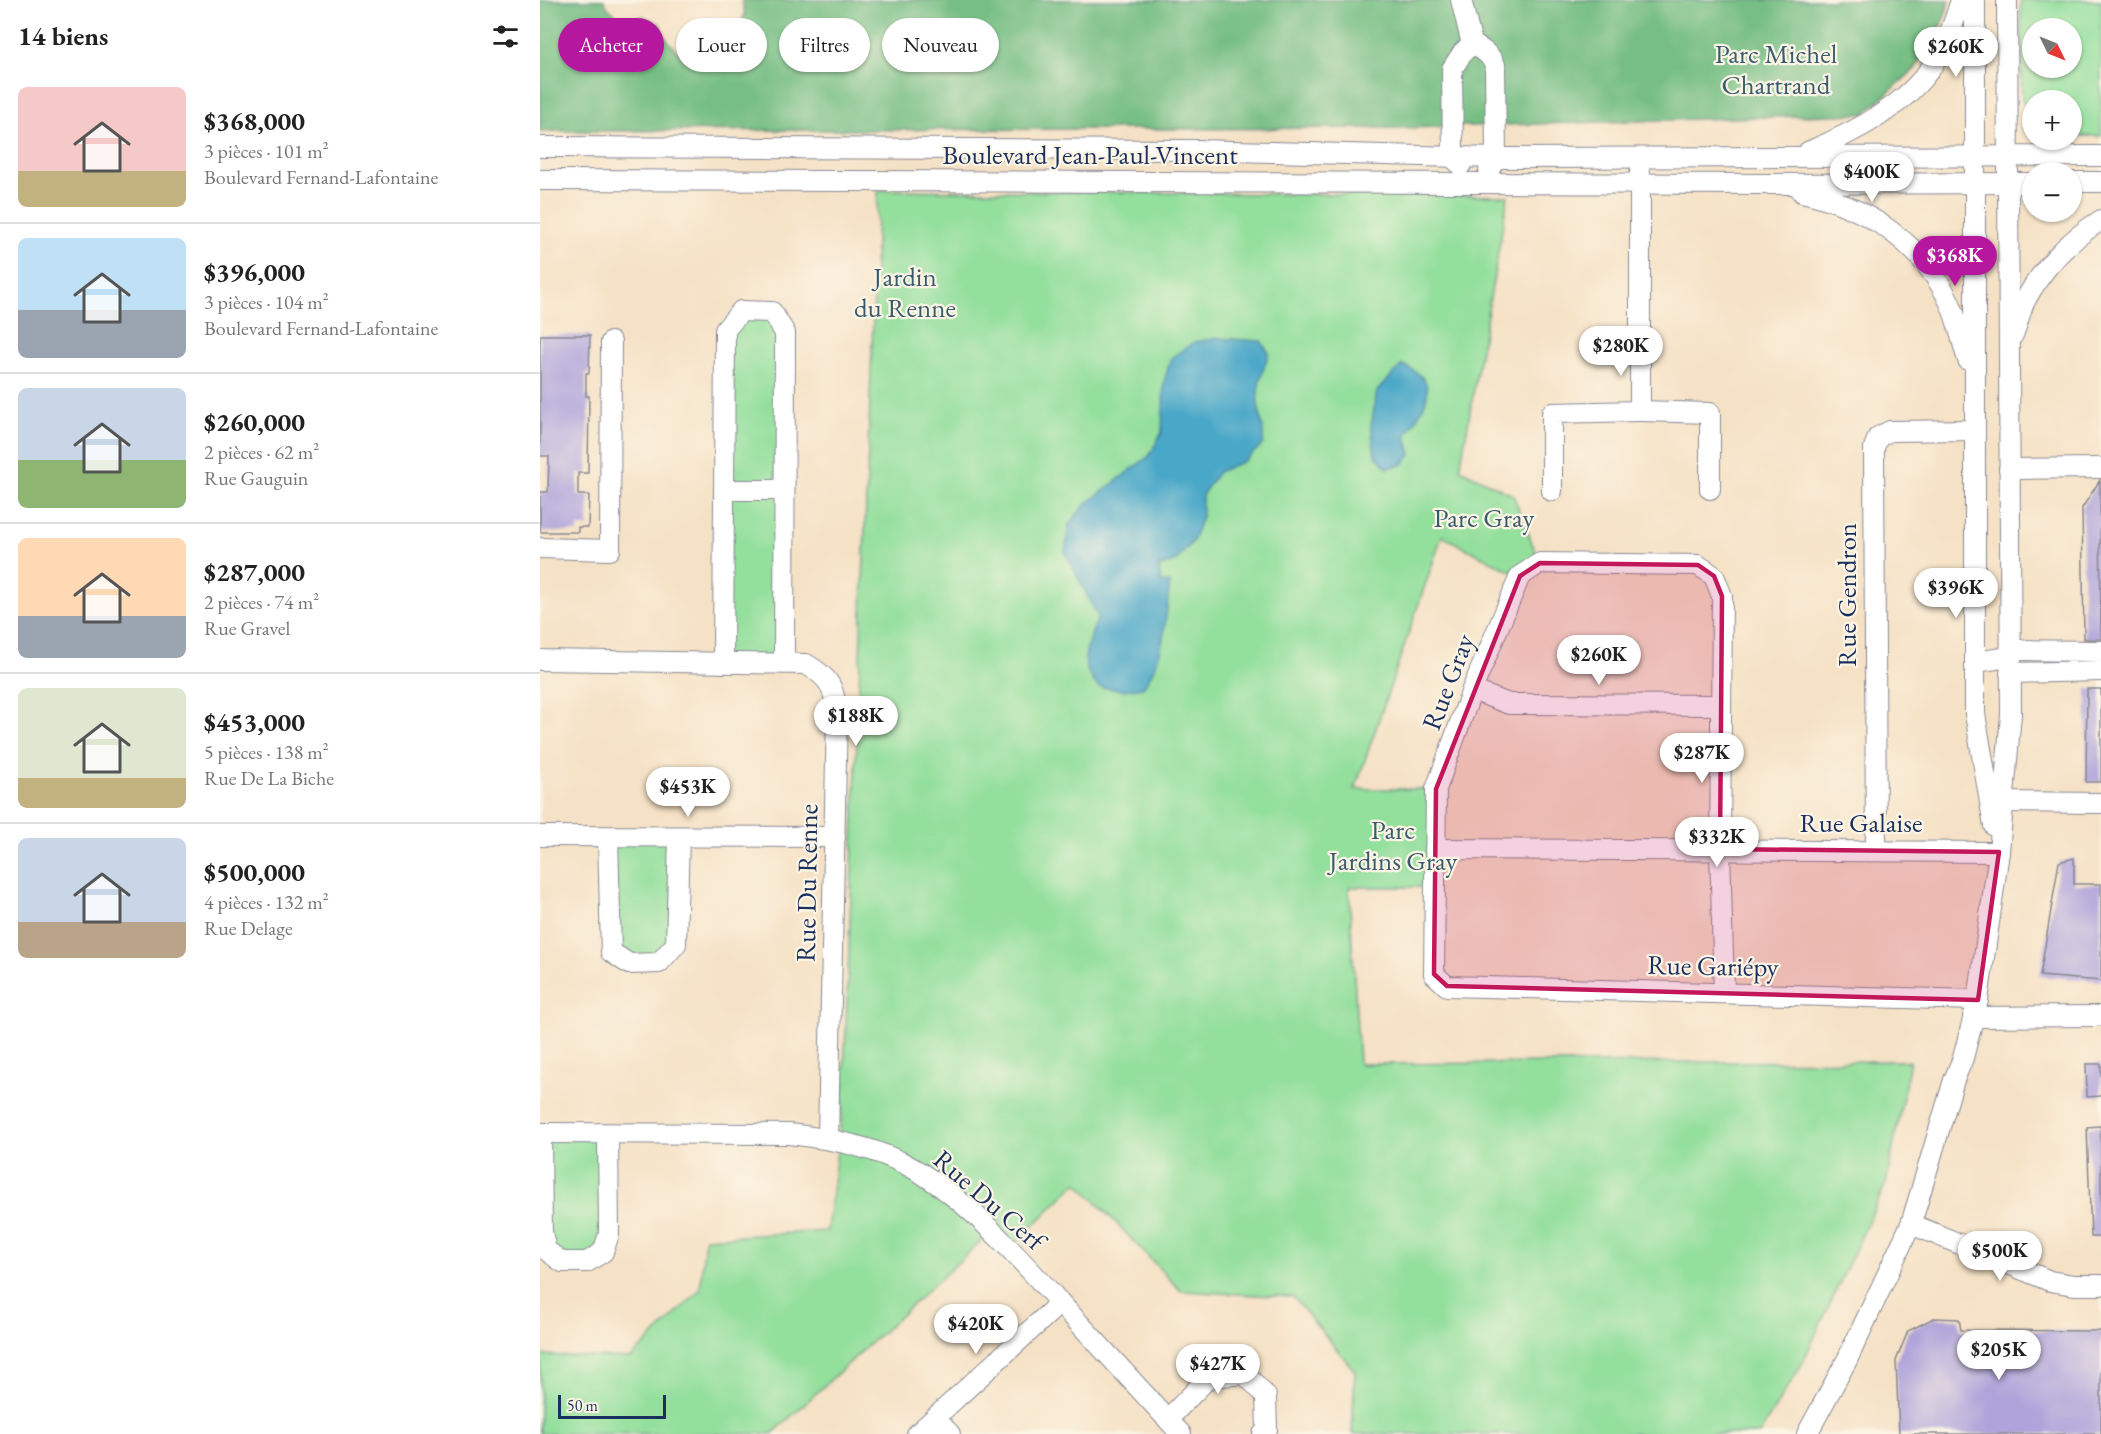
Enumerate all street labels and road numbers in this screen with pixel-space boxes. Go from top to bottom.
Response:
street label: Boulevard Jean-Paul-Vincent [942,137,1238,172]
street label: Rue Gendron [1829,523,1864,667]
street label: Rue Gray [1413,629,1482,735]
street label: Rue Du Renne [788,804,825,962]
street label: Rue Galaise [1800,805,1923,840]
street label: Rue Gariépy [1647,947,1779,984]
street label: Rue Du Cerf [926,1142,1055,1260]

